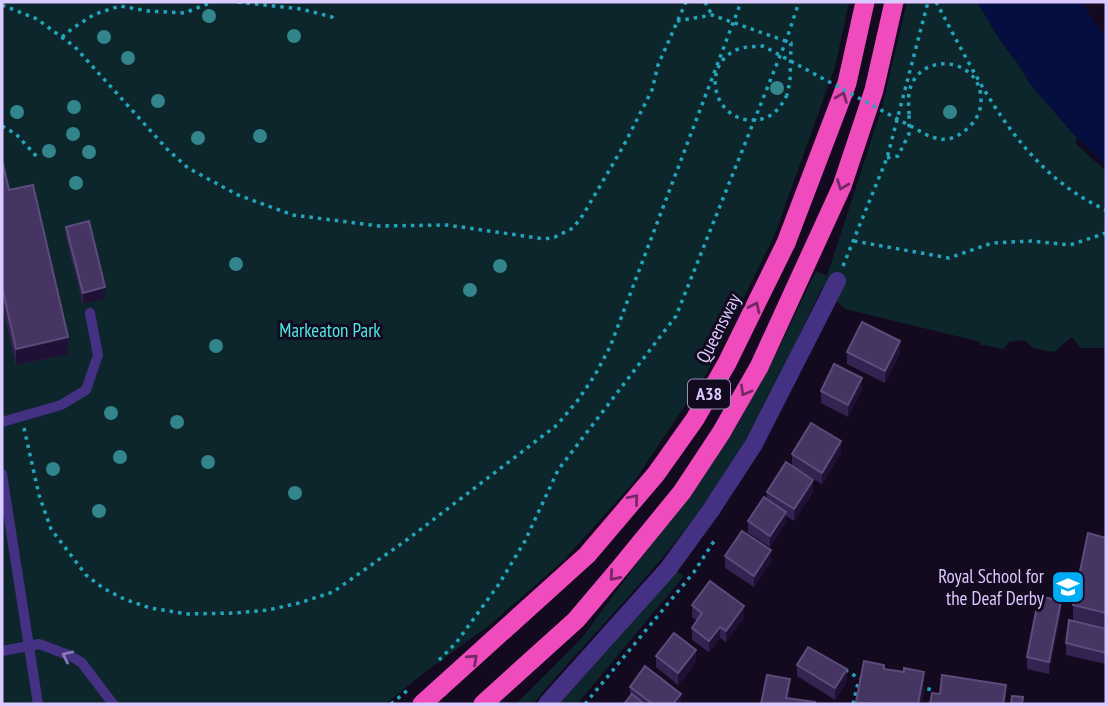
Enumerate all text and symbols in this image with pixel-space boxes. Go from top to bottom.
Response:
one-way arrow [834,92,848,104]
one-way arrow [837,178,851,190]
street label: Queensway [690,288,746,367]
one-way arrow [746,302,760,314]
park label: Markeaton Park [279,318,381,342]
road number: A38 [688,380,730,408]
one-way arrow [740,383,753,396]
one-way arrow [626,495,638,508]
place label: Royal School for the Deaf Derby [938,564,1045,610]
one-way arrow [610,567,622,580]
school or university icon: Royal School for the Deaf Derby [1049,568,1087,606]
one-way arrow [62,650,74,664]
one-way arrow [465,654,478,667]

